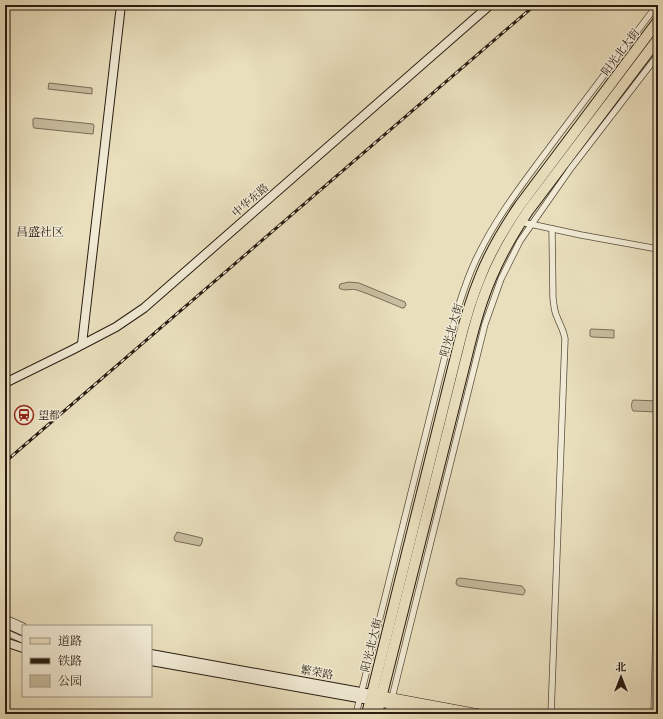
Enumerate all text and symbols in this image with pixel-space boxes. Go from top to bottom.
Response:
street label: 阳光北大街 [598,26,642,78]
street label: 中华东路 [229,180,271,220]
district label: 昌盛社区 [16,224,64,239]
street label: 阳光北大街 [437,302,465,358]
station icon: 望都 [13,404,35,426]
place label: 望都 [38,408,60,422]
street label: 阳光北大街 [358,617,384,673]
legend [22,625,152,697]
text: 道路 [58,633,82,648]
text: 铁路 [58,653,82,668]
north arrow [601,657,641,697]
text: 北 [616,660,627,674]
street label: 繁荣路 [300,662,334,682]
text: 公园 [58,673,82,688]

